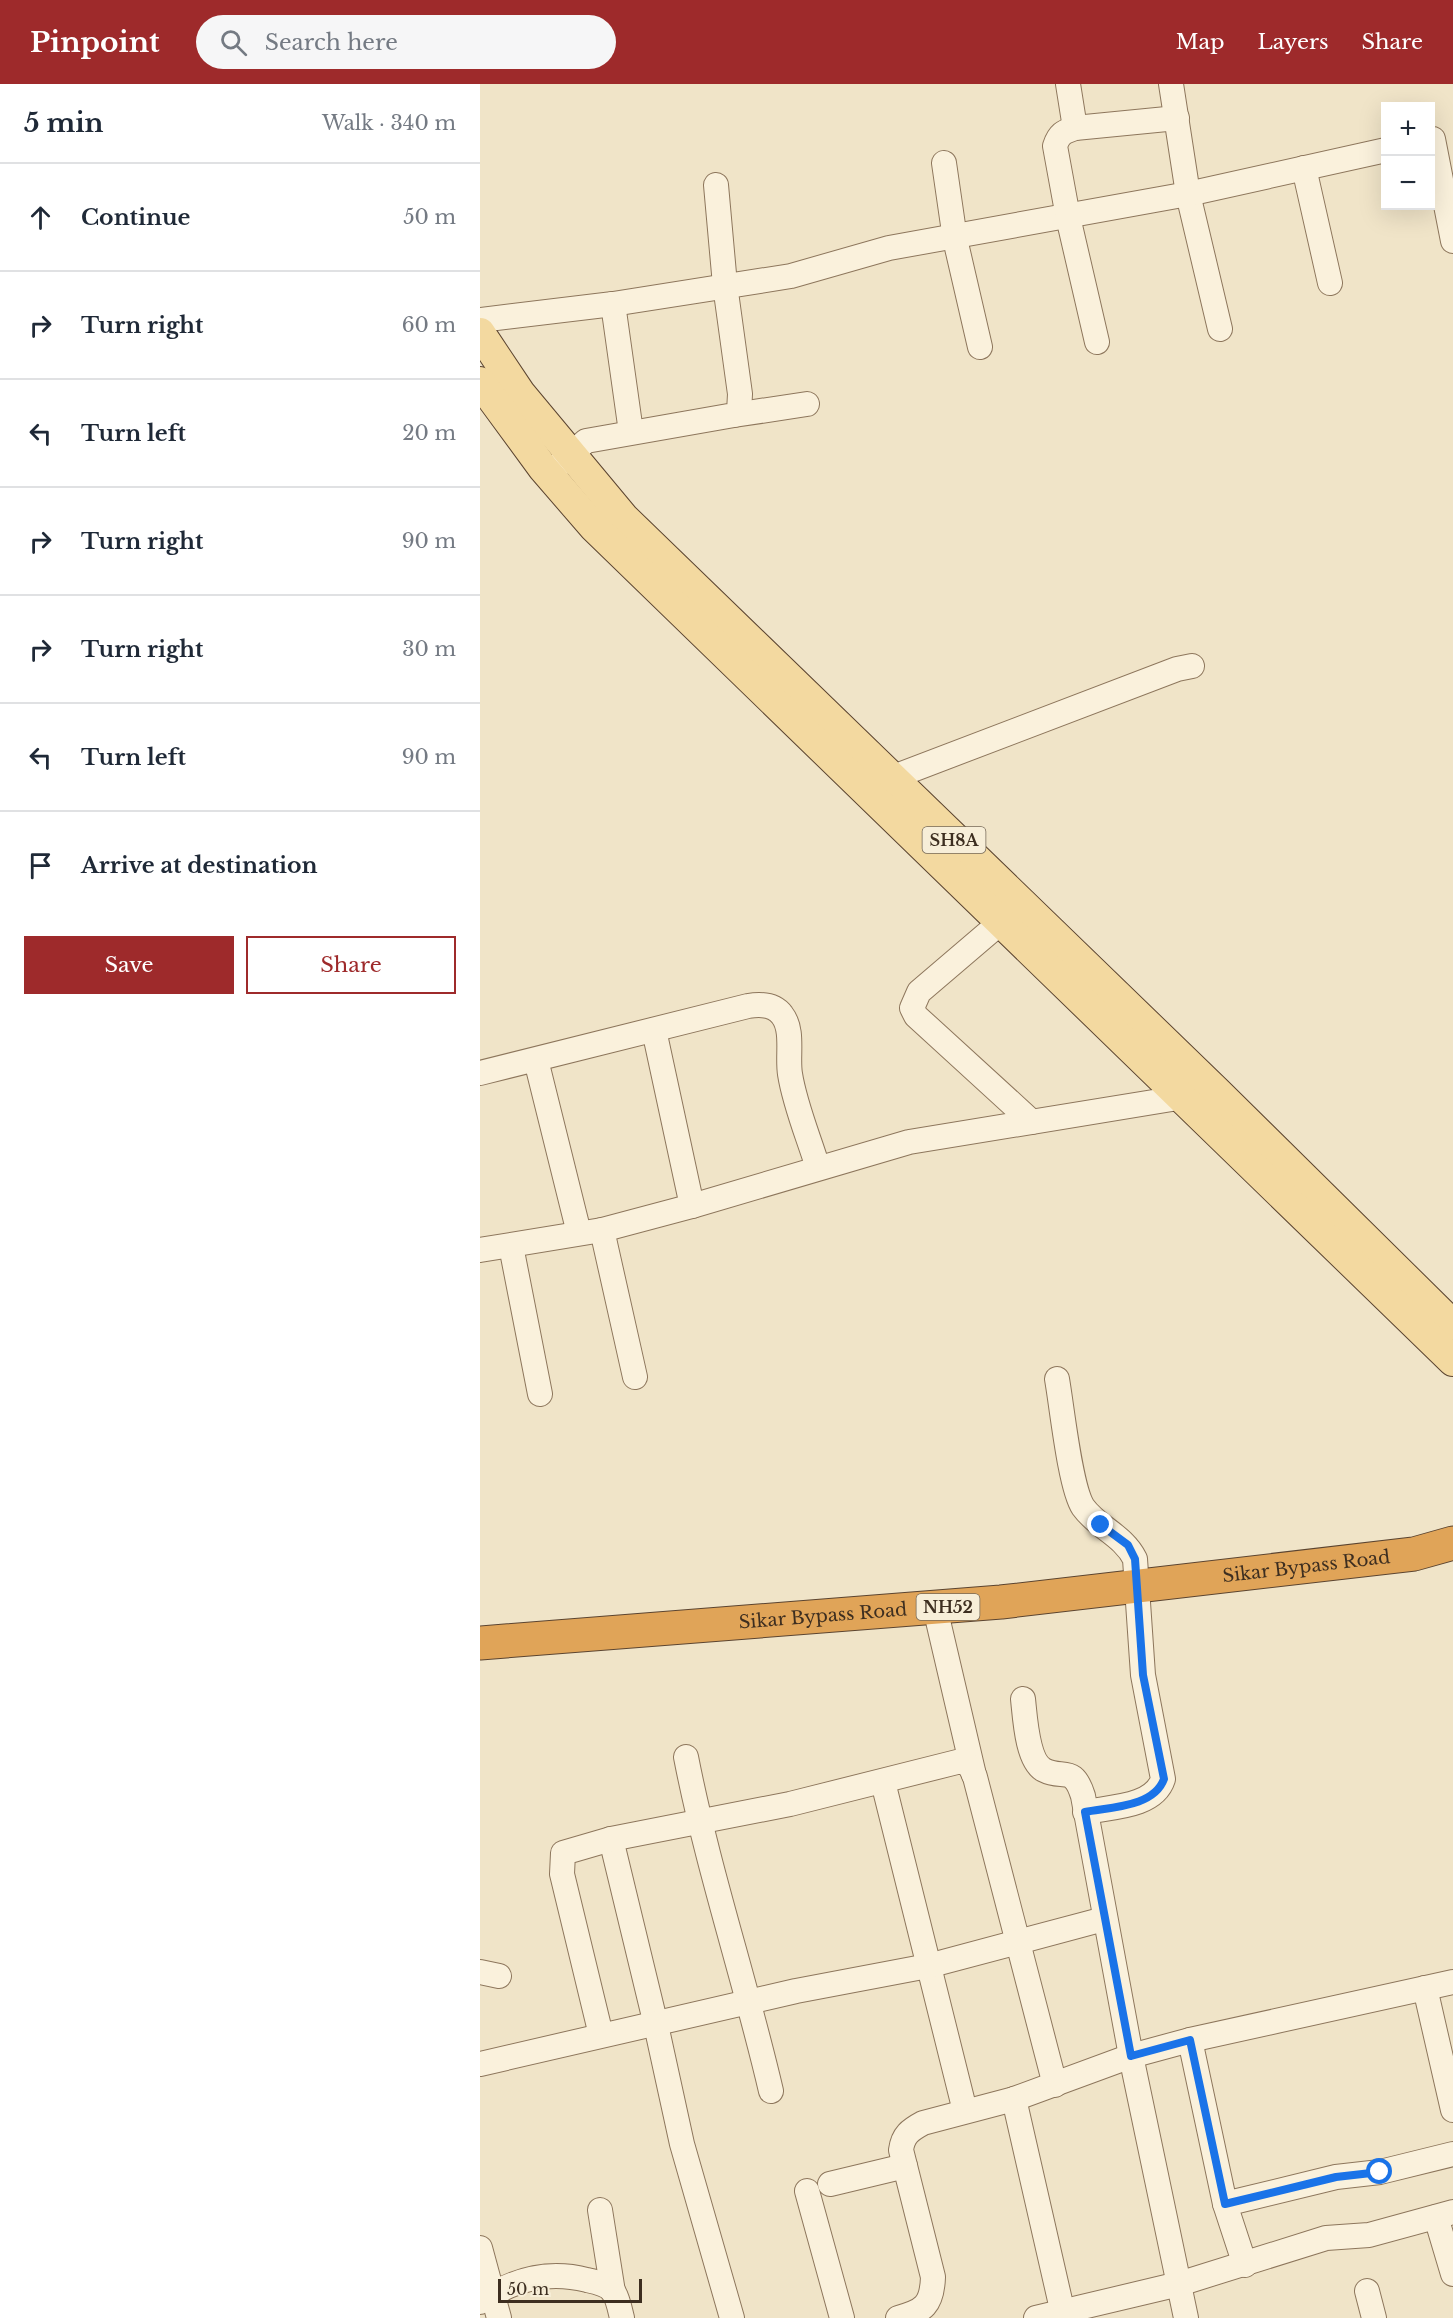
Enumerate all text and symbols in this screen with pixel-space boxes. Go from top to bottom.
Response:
search box [196,15,616,69]
text: Pinpoint [30,25,160,60]
icon: search [217,26,250,59]
text: Search here [265,29,398,56]
text: Map [1176,29,1225,55]
text: Layers [1258,29,1329,55]
text: Share [1362,29,1423,55]
map controls [1381,102,1435,210]
button: + [1381,102,1435,156]
text: 5 min [24,107,103,139]
text: Walk · 340 m [322,111,456,135]
button: − [1381,156,1435,210]
icon: ahead [24,201,57,234]
text: Continue [81,204,190,231]
text: 50 m [403,205,456,229]
icon: right [24,309,57,342]
text: Turn right [81,312,203,339]
text: 60 m [402,313,456,337]
icon: left [24,417,57,450]
text: Turn left [81,420,186,447]
text: 20 m [402,421,456,445]
icon: right [24,525,57,558]
text: Turn right [81,528,203,555]
text: 90 m [402,529,456,553]
icon: right [24,633,57,666]
text: Turn right [81,636,203,663]
text: 30 m [402,637,456,661]
icon: left [24,741,57,774]
text: Turn left [81,744,186,771]
text: 90 m [402,745,456,769]
road number: SH8A [922,827,986,853]
icon: arrive [24,849,57,882]
text: Arrive at destination [81,852,318,879]
button: Save [24,936,234,994]
button: Share [246,936,456,994]
route end [1087,1511,1113,1537]
street label: Sikar Bypass Road [1221,1546,1391,1587]
road number: NH52 [916,1594,980,1620]
street label: Sikar Bypass Road [738,1598,908,1634]
route start [1366,2158,1392,2184]
scale bar [498,2276,642,2304]
text: 50 m [507,2279,549,2299]

